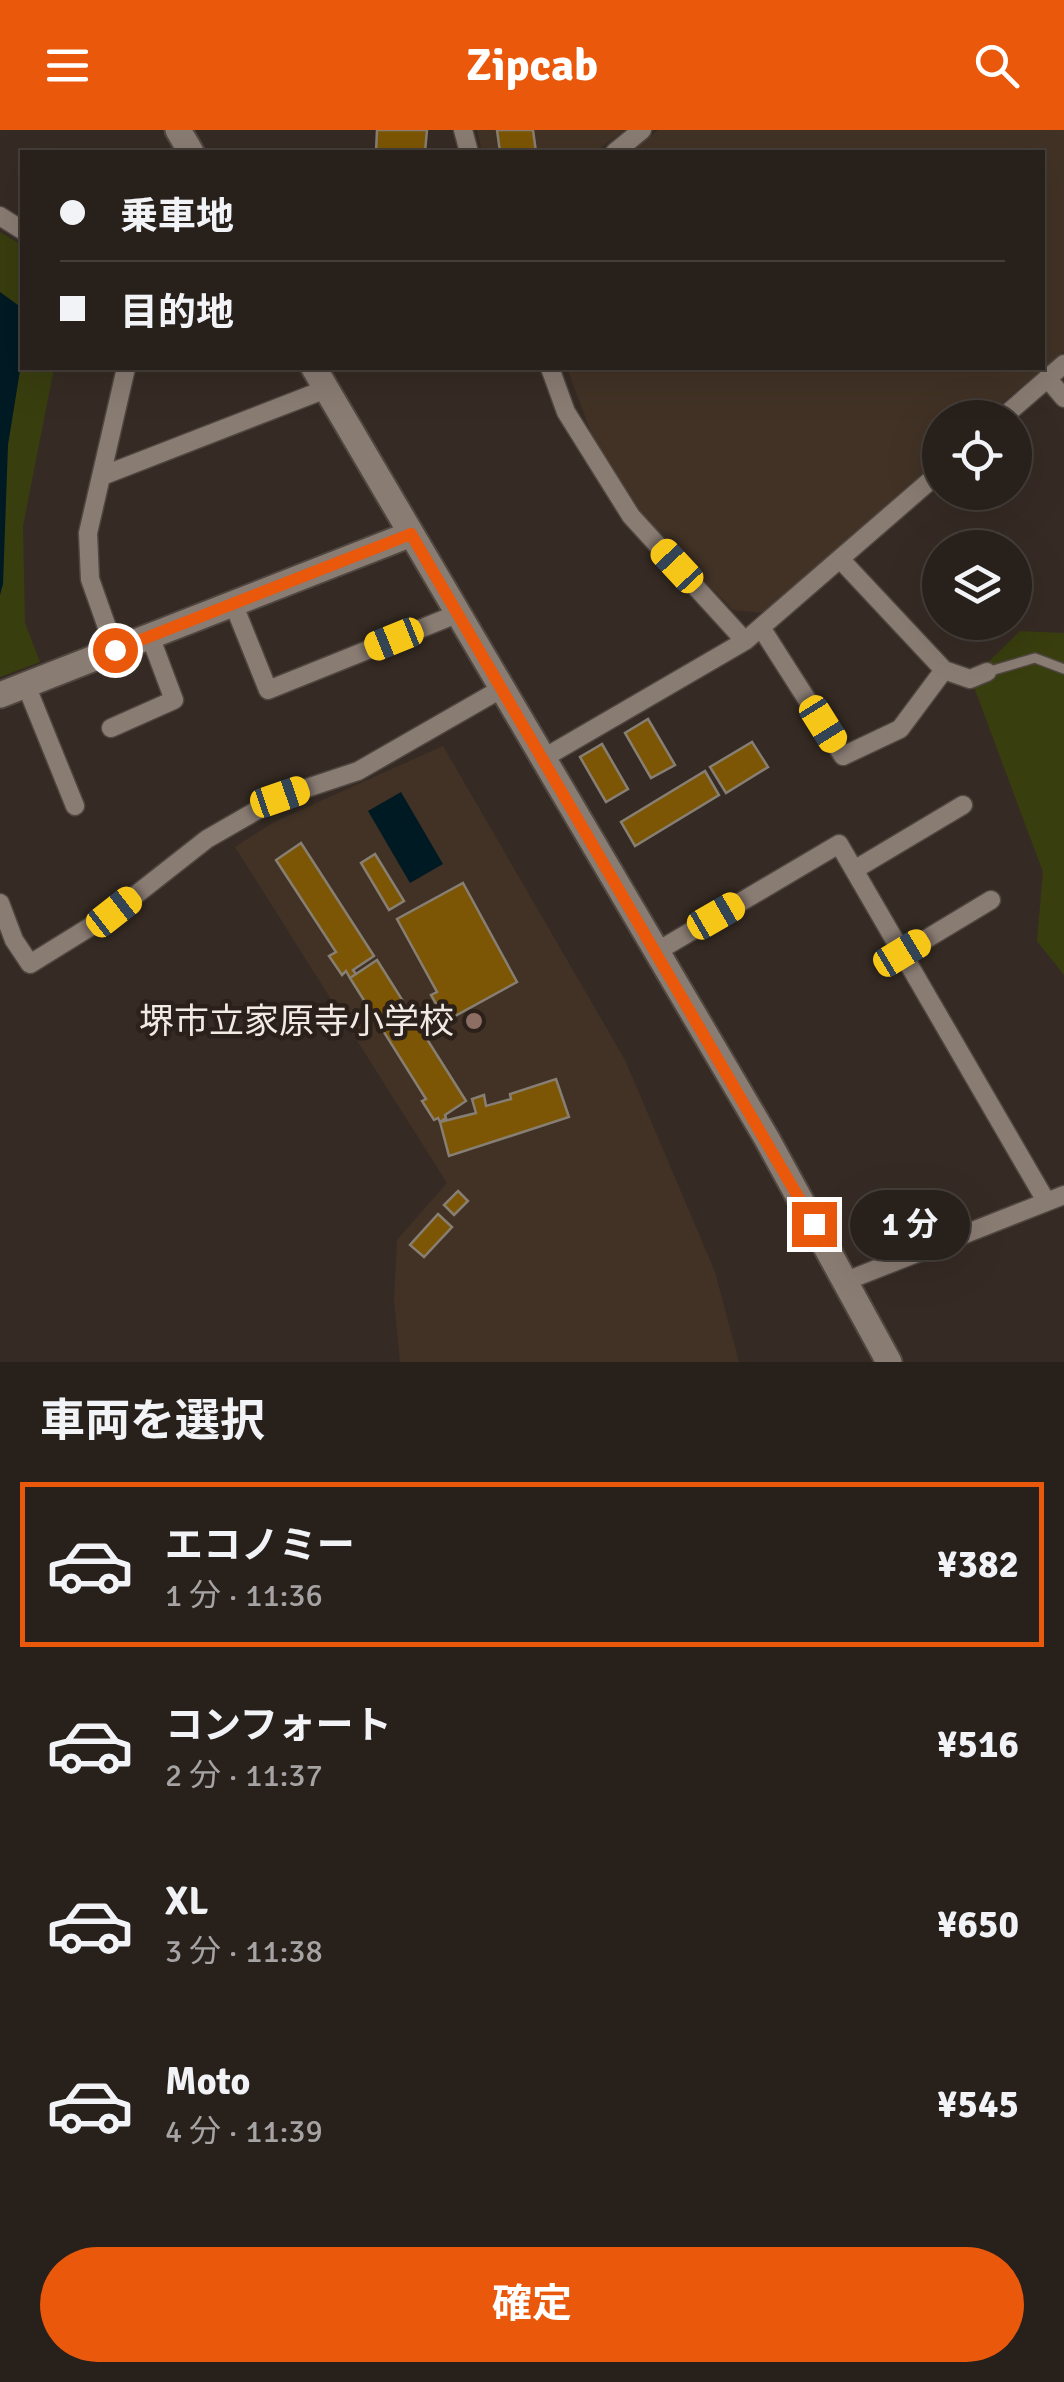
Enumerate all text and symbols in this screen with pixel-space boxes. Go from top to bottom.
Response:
icon: menu [40,38,95,93]
text: Zipcab [466,38,598,93]
icon: search [969,38,1024,93]
text: 乗車地 [120,193,234,240]
text: 目的地 [120,289,234,336]
map controls [922,400,1032,640]
button: locate [922,400,1032,510]
button: layers [922,530,1032,640]
car [646,534,708,598]
car [361,614,427,664]
route start [93,628,138,673]
car [794,691,852,757]
car [247,773,313,821]
car [81,882,147,942]
car [683,888,749,944]
car [869,925,935,981]
place label: 堺市立家原寺小学校 [139,1000,454,1043]
marker: 堺市立家原寺小学校 [463,1010,485,1032]
callout: 1 分 [849,1189,969,1259]
route end [792,1202,837,1247]
text: 1 分 [882,1205,938,1244]
text: 車両を選択 [40,1394,265,1449]
icon: car [45,1520,135,1610]
text: エコノミー [165,1522,355,1569]
text: ¥382 [937,1541,1019,1588]
text: 1 分 · 11:36 [165,1576,323,1615]
icon: car [45,1700,135,1790]
text: コンフォート [165,1702,392,1749]
text: ¥516 [937,1721,1019,1768]
text: 2 分 · 11:37 [165,1756,323,1795]
text: XL [165,1878,208,1925]
icon: car [45,1880,135,1970]
text: ¥650 [937,1901,1019,1948]
text: 3 分 · 11:38 [165,1932,323,1971]
text: Moto [165,2058,250,2105]
icon: car [45,2060,135,2150]
text: ¥545 [937,2081,1019,2128]
text: 4 分 · 11:39 [165,2112,323,2151]
button: 確定 [40,2247,1024,2362]

